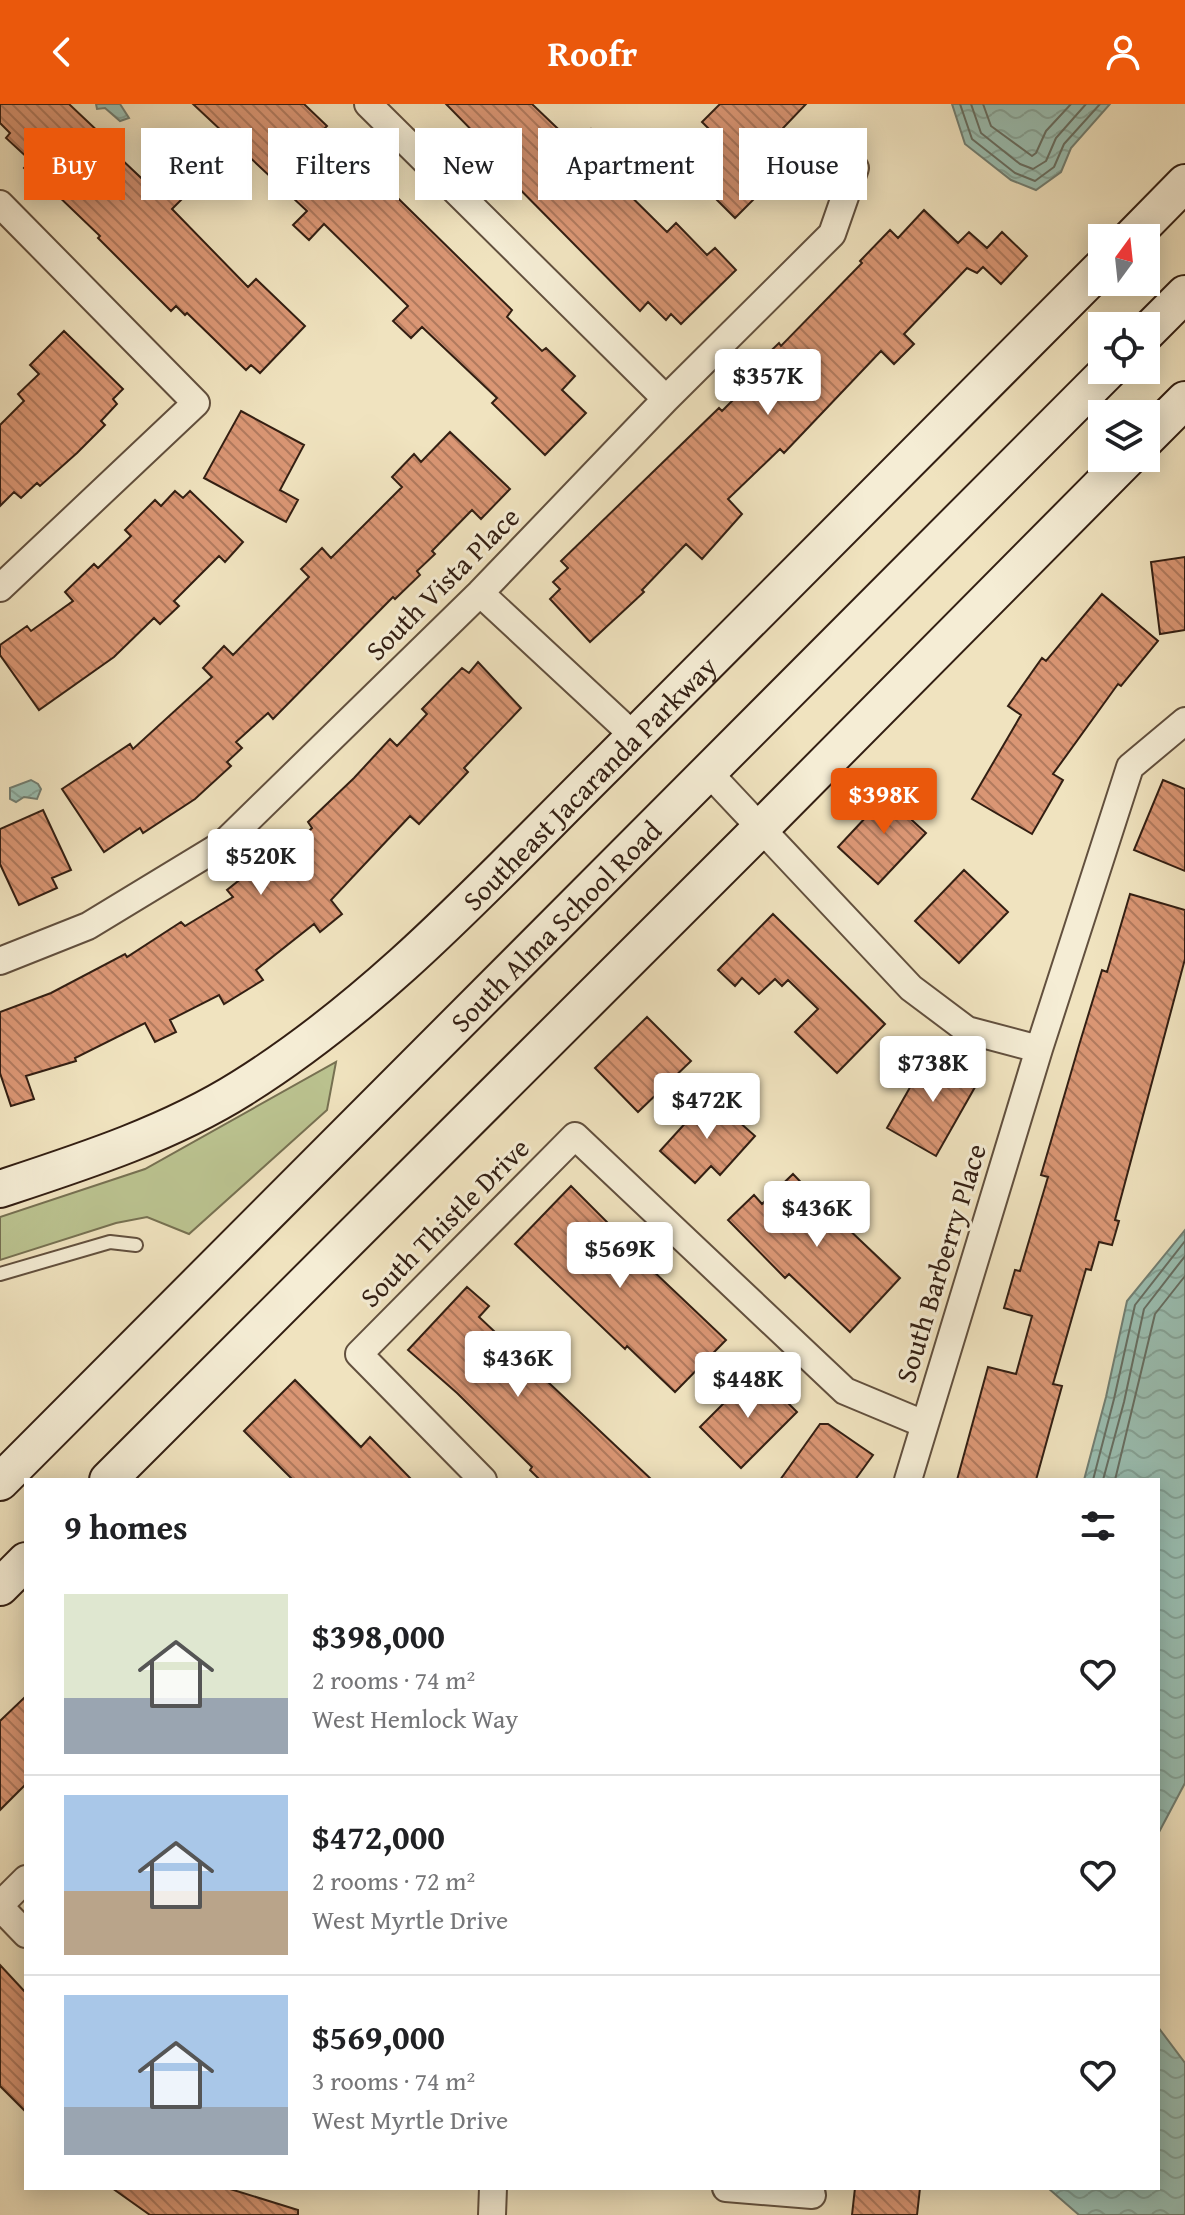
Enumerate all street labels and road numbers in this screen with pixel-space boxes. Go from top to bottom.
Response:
street label: South Vista Place [356,497,528,669]
street label: Southeast Jacaranda Parkway [452,646,725,919]
street label: South Alma School Road [440,810,670,1041]
street label: South Thistle Drive [350,1128,538,1316]
street label: South Barberry Place [884,1138,996,1388]

